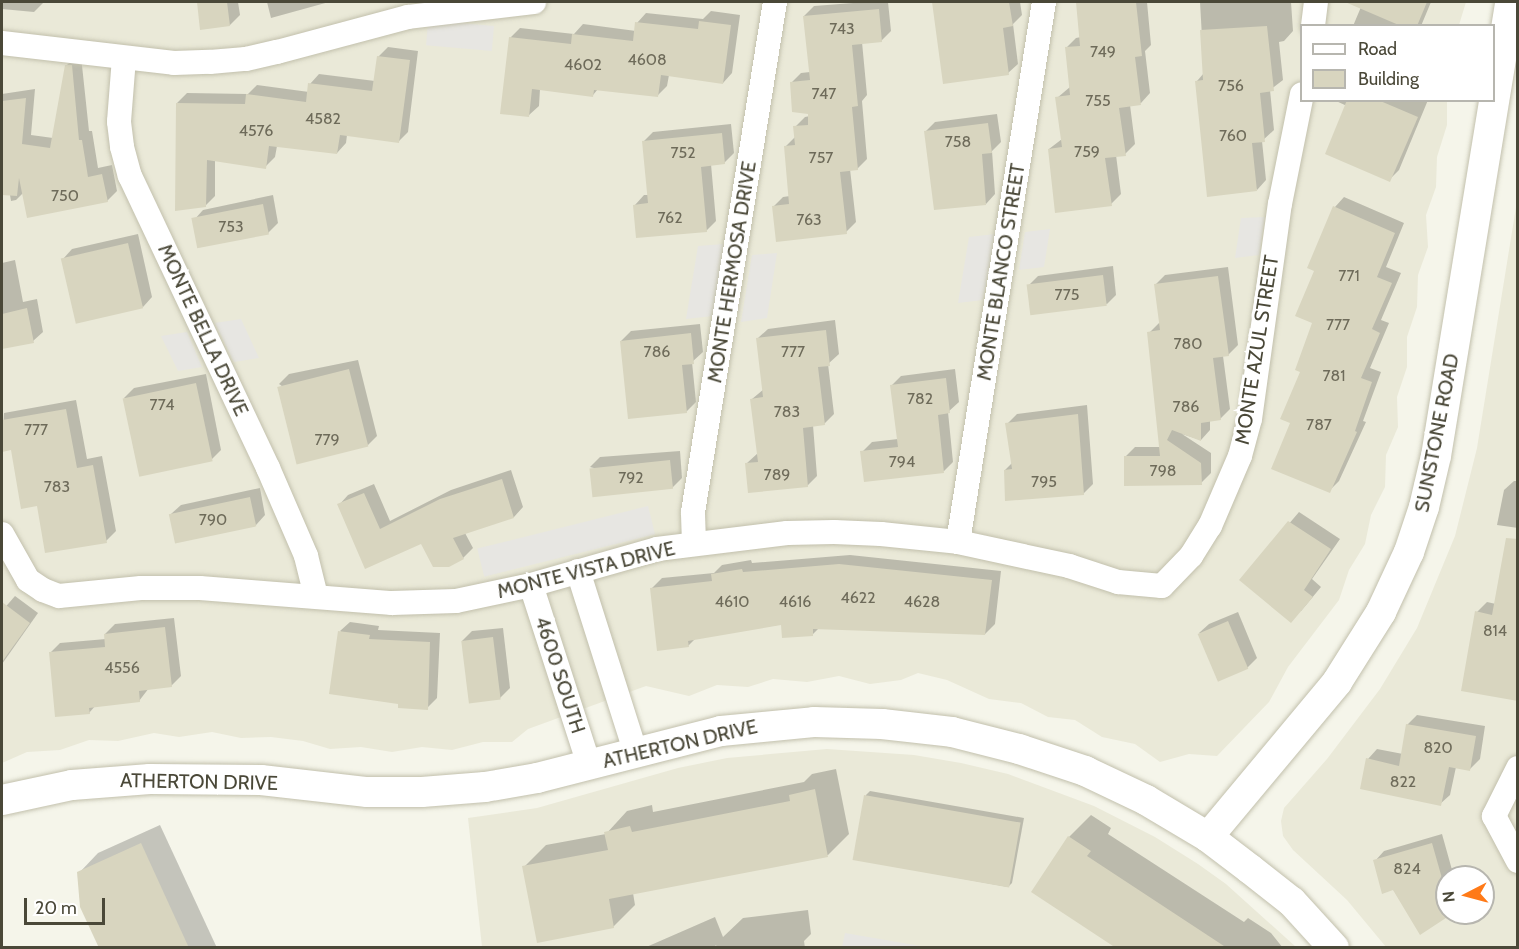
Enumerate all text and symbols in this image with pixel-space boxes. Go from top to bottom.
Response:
house number: 743 [829,19,855,39]
legend [1300,24,1495,102]
text: Road [1358,38,1397,60]
house number: 749 [1090,42,1116,62]
house number: 4608 [627,50,667,70]
house number: 4602 [564,55,602,75]
text: Building [1358,68,1419,90]
house number: 756 [1218,76,1244,96]
house number: 747 [812,84,836,104]
house number: 755 [1085,91,1111,111]
house number: 4582 [305,109,341,129]
house number: 4576 [239,121,273,141]
house number: 760 [1219,126,1247,146]
house number: 758 [945,132,971,152]
house number: 759 [1074,142,1100,162]
house number: 752 [670,143,696,163]
house number: 757 [809,148,833,168]
street label: MONTE HERMOSA DRIVE [703,159,761,385]
street label: MONTE BLANCO STREET [972,162,1030,382]
house number: 750 [51,186,79,206]
house number: 762 [657,208,683,228]
house number: 763 [796,210,822,230]
house number: 753 [218,217,244,237]
street label: MONTE BELLA DRIVE [153,240,253,420]
street label: MONTE AZUL STREET [1230,254,1284,446]
house number: 771 [1338,266,1360,286]
house number: 775 [1055,285,1079,305]
house number: 777 [1326,315,1350,335]
house number: 780 [1174,334,1202,354]
house number: 786 [644,342,670,362]
house number: 777 [781,342,805,362]
street label: SUNSTONE ROAD [1410,352,1464,514]
house number: 781 [1323,366,1345,386]
house number: 782 [907,389,933,409]
house number: 774 [150,395,174,415]
house number: 786 [1173,397,1199,417]
house number: 783 [774,402,800,422]
house number: 787 [1306,415,1332,435]
house number: 777 [24,420,48,440]
house number: 779 [314,430,340,450]
house number: 794 [889,452,915,472]
house number: 798 [1150,461,1176,481]
house number: 789 [764,465,790,485]
house number: 792 [618,468,644,488]
house number: 795 [1031,472,1057,492]
house number: 783 [44,477,70,497]
house number: 790 [199,510,227,530]
street label: MONTE VISTA DRIVE [495,536,677,604]
house number: 4622 [840,588,876,608]
house number: 4610 [715,592,749,612]
house number: 4616 [779,592,811,612]
house number: 4628 [904,592,940,612]
street label: 4600 SOUTH [530,613,590,737]
house number: 814 [1483,621,1507,641]
house number: 4556 [104,658,140,678]
street label: ATHERTON DRIVE [600,715,760,773]
house number: 820 [1423,738,1453,758]
street label: ATHERTON DRIVE [120,769,278,795]
house number: 822 [1390,772,1416,792]
house number: 824 [1393,859,1421,879]
north arrow [1435,865,1495,925]
scale bar [27,886,108,924]
text: N [1439,890,1459,903]
text: 20 m [35,897,77,919]

